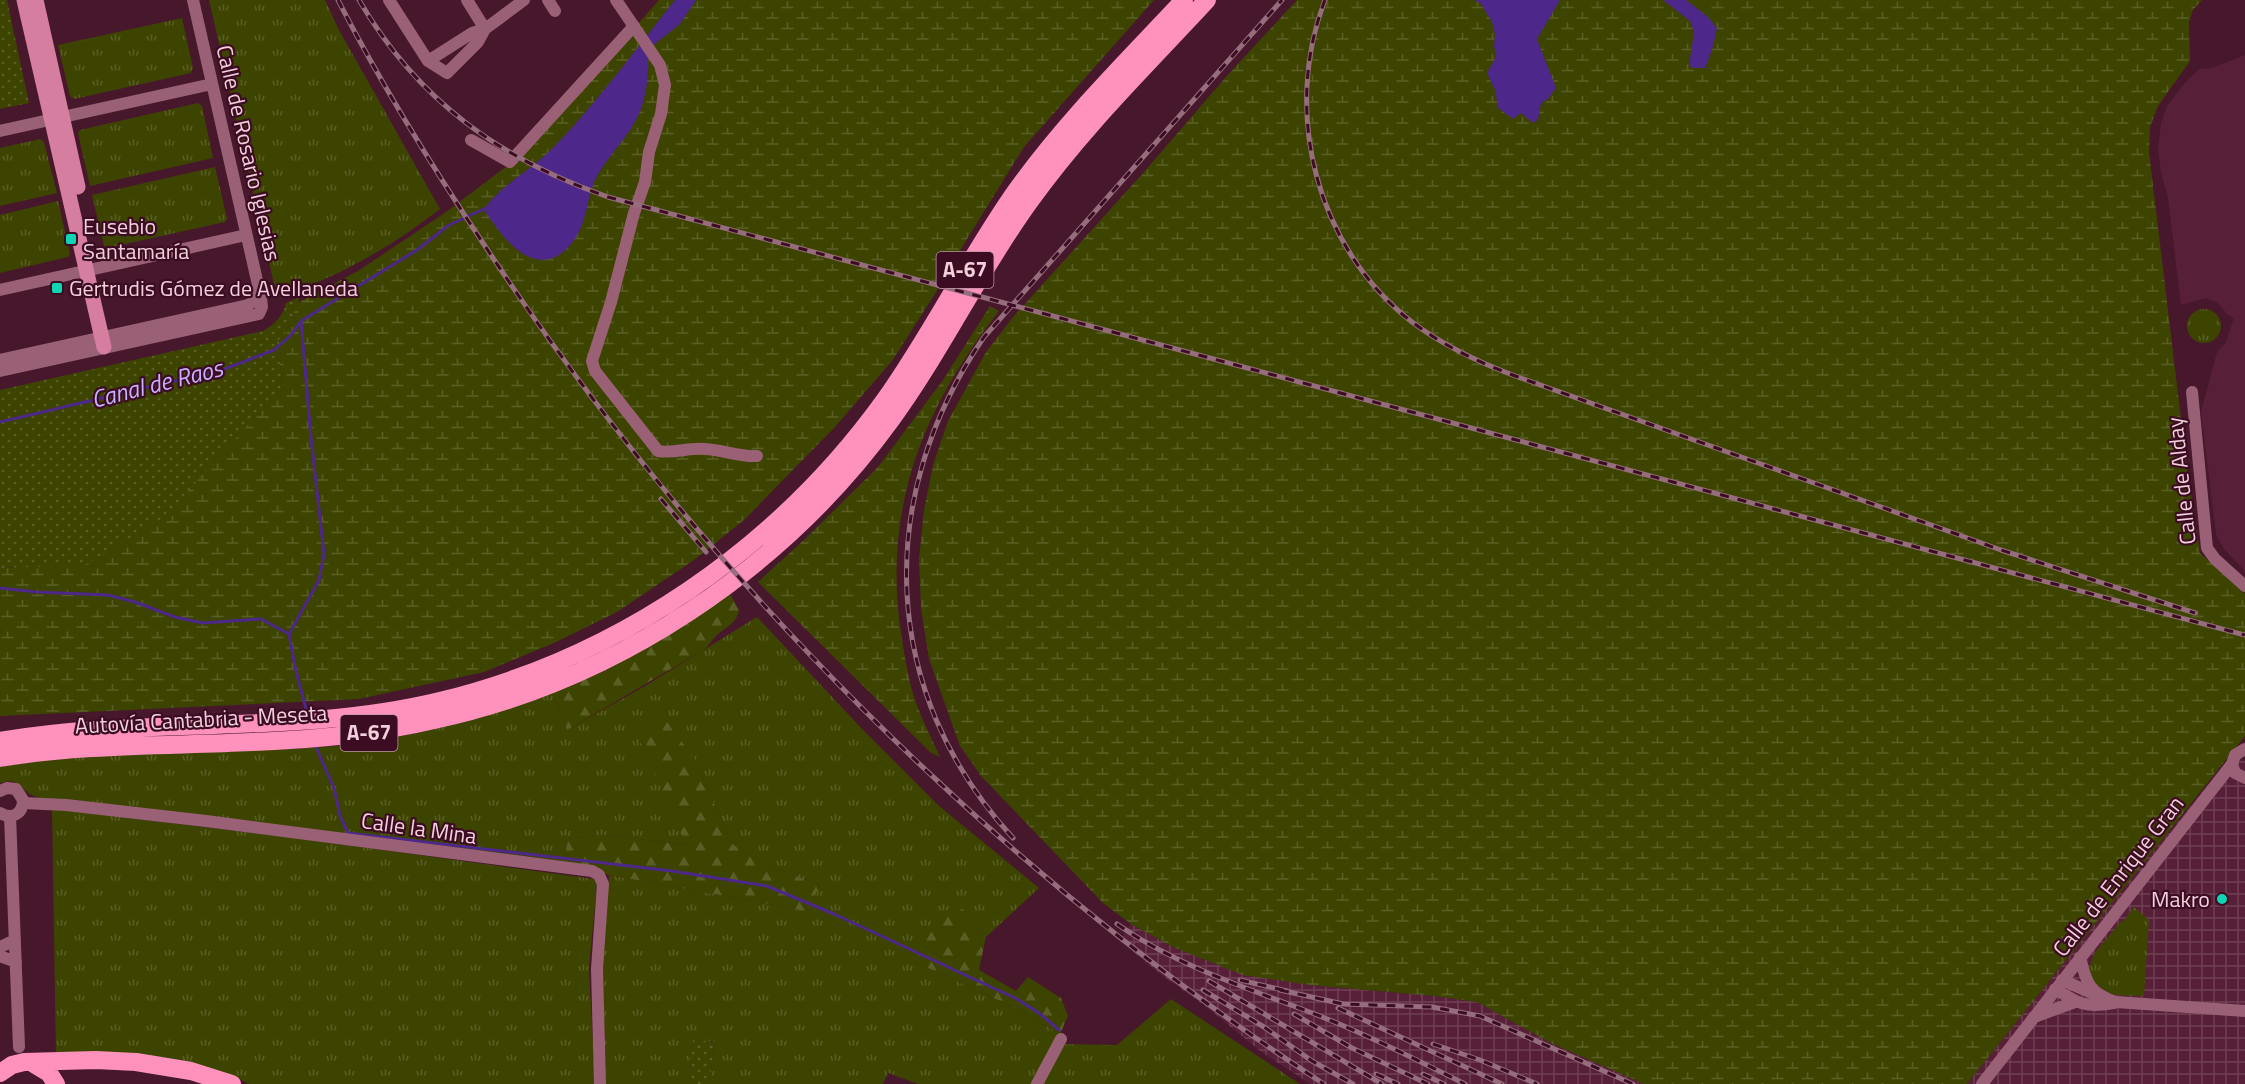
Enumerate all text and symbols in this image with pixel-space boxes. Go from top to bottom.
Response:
street label: Calle de Rosario Iglesias [208,42,290,264]
place label: Eusebio Santamaría [83,209,189,268]
marker: Eusebio Santamaría [64,232,78,246]
road number: A-67 [936,252,994,288]
place label: Gertrudis Gómez de Avellaneda [69,271,358,305]
marker: Gertrudis Gómez de Avellaneda [50,281,64,295]
water label: Canal de Raos [87,349,228,417]
street label: Calle de Alday [2157,415,2205,546]
street label: Autovía Cantabria - Meseta [74,695,328,743]
road number: A-67 [340,715,398,751]
street label: Calle de Enrique Gran [2044,788,2192,964]
street label: Calle la Mina [359,803,479,853]
place label: Makro [2151,882,2210,916]
marker: Makro [2215,892,2229,906]

